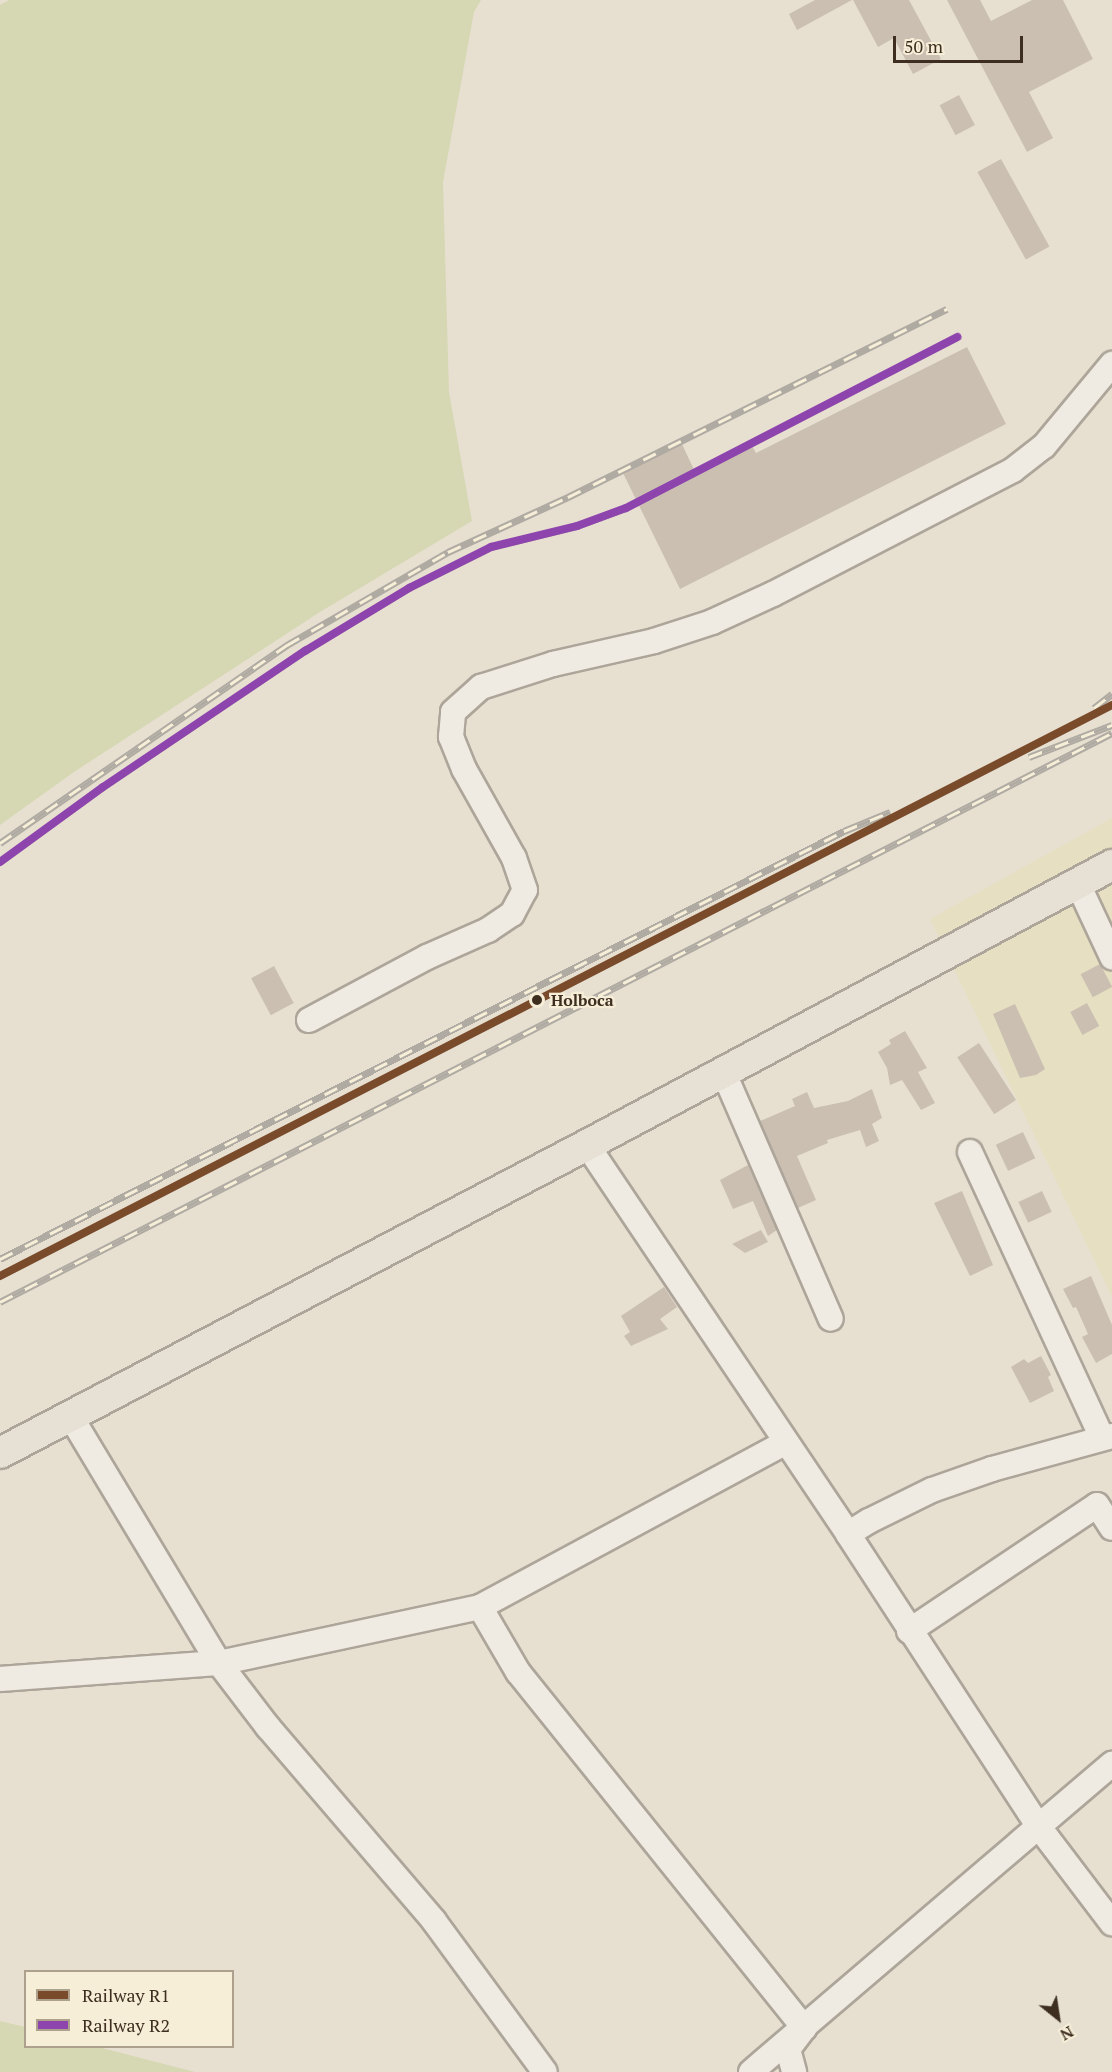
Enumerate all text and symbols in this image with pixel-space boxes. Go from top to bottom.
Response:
scale bar [896,24,1026,62]
text: 50 m [904,34,943,58]
place label: Holboca [551,990,614,1010]
marker: Holboca [528,991,546,1009]
legend [24,1970,234,2048]
text: Railway R1 [82,1983,170,2007]
north arrow [1028,1988,1088,2048]
text: Railway R2 [82,2013,170,2037]
text: N [1056,2021,1078,2046]

